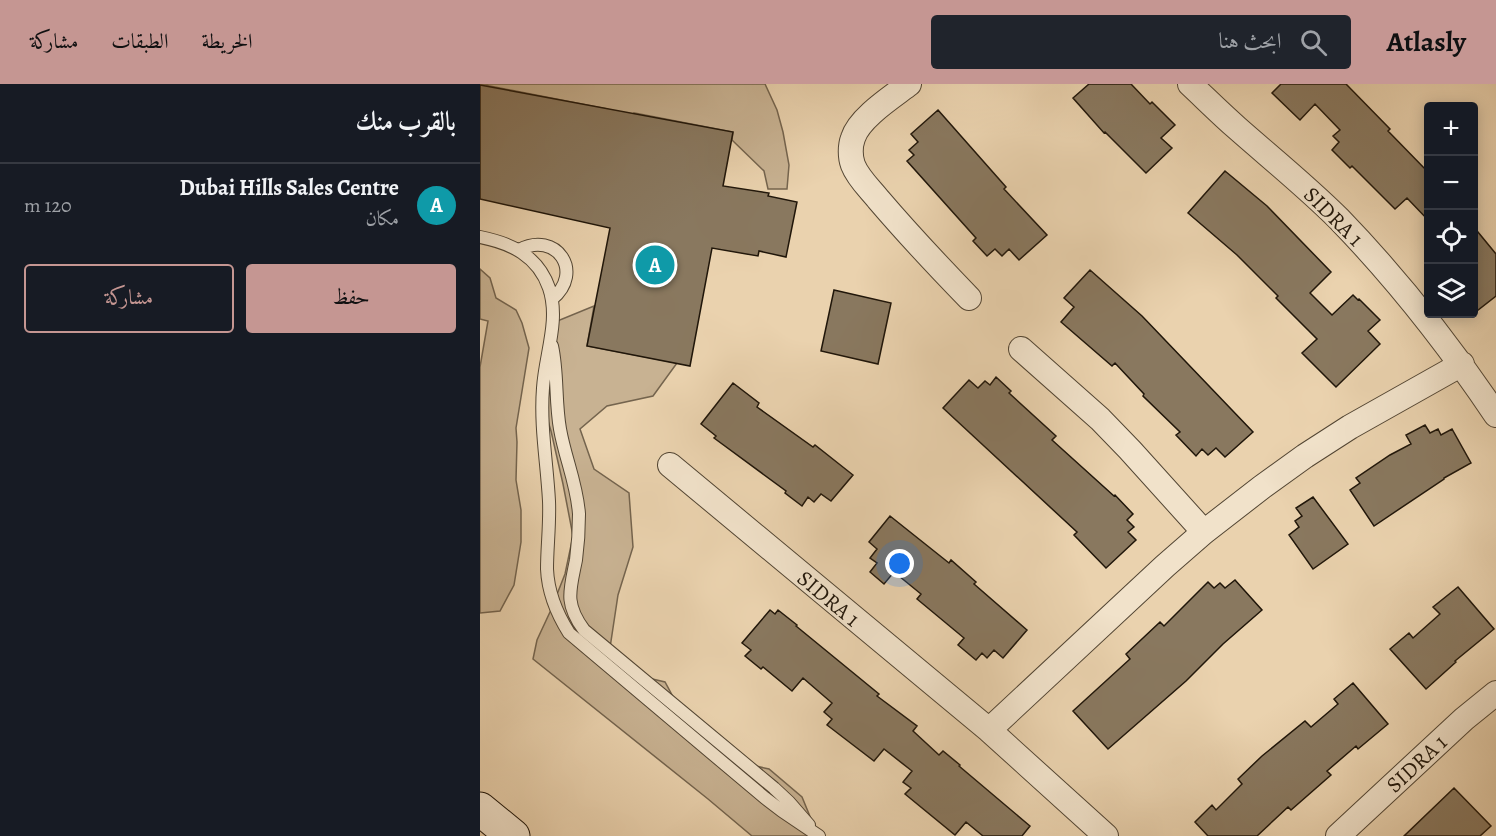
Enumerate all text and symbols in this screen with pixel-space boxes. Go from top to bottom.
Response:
search box [931,15,1351,69]
text: Atlasly [1387,23,1466,61]
text: ابحث هنا [1219,26,1282,56]
icon: search [1297,26,1330,59]
text: مشاركة [30,27,78,55]
text: الطبقات [111,27,168,55]
text: الخريطة [201,27,253,55]
map controls [1424,102,1478,318]
button: + [1424,102,1478,156]
text: بالقرب منك [355,104,456,139]
button: − [1424,156,1478,210]
text: Dubai Hills Sales Centre [180,173,399,203]
street label: SIDRA 1 [1297,180,1370,253]
text: 120 m [24,192,72,219]
text: A [430,192,443,219]
text: مكان [365,205,399,232]
button: locate [1424,210,1478,264]
pin: A [636,242,675,288]
button: مشاركة [24,264,234,333]
button: حفظ [246,264,456,333]
button: layers [1424,264,1478,318]
your location [885,549,914,578]
street label: SIDRA 1 [791,564,866,634]
street label: SIDRA 1 [1380,728,1454,800]

